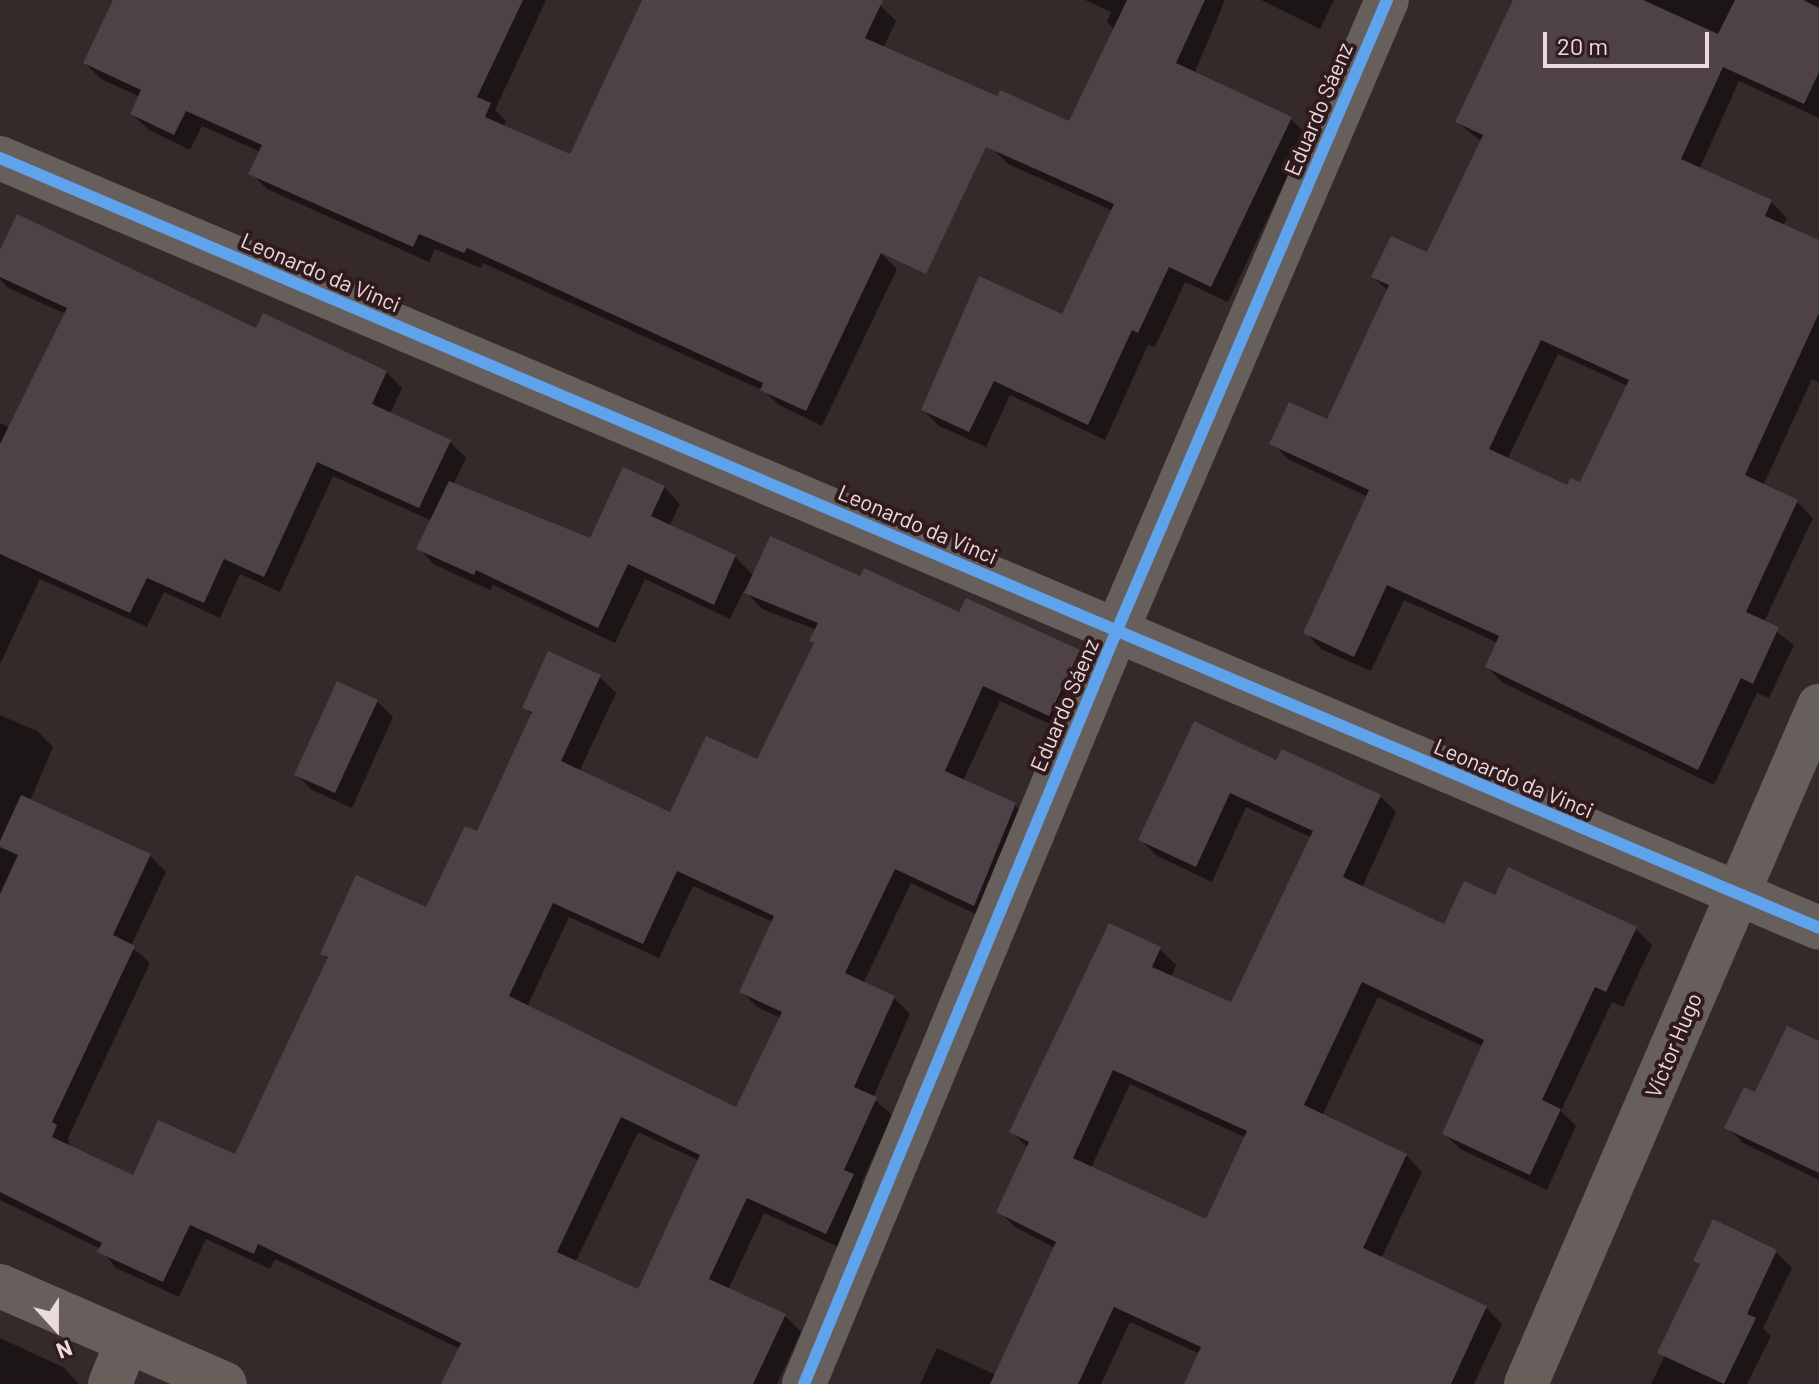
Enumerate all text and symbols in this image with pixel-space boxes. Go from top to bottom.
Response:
scale bar [1547,16,1713,66]
text: 20 m [1557,31,1608,60]
street label: Eduardo Sáenz [1278,39,1358,179]
street label: Leonardo da Vinci [237,227,405,317]
street label: Leonardo da Vinci [834,479,1002,569]
street label: Eduardo Sáenz [1024,635,1104,775]
street label: Leonardo da Vinci [1430,733,1598,823]
street label: Víctor Hugo [1639,989,1707,1101]
north arrow [16,1288,96,1368]
text: N [53,1336,76,1365]

